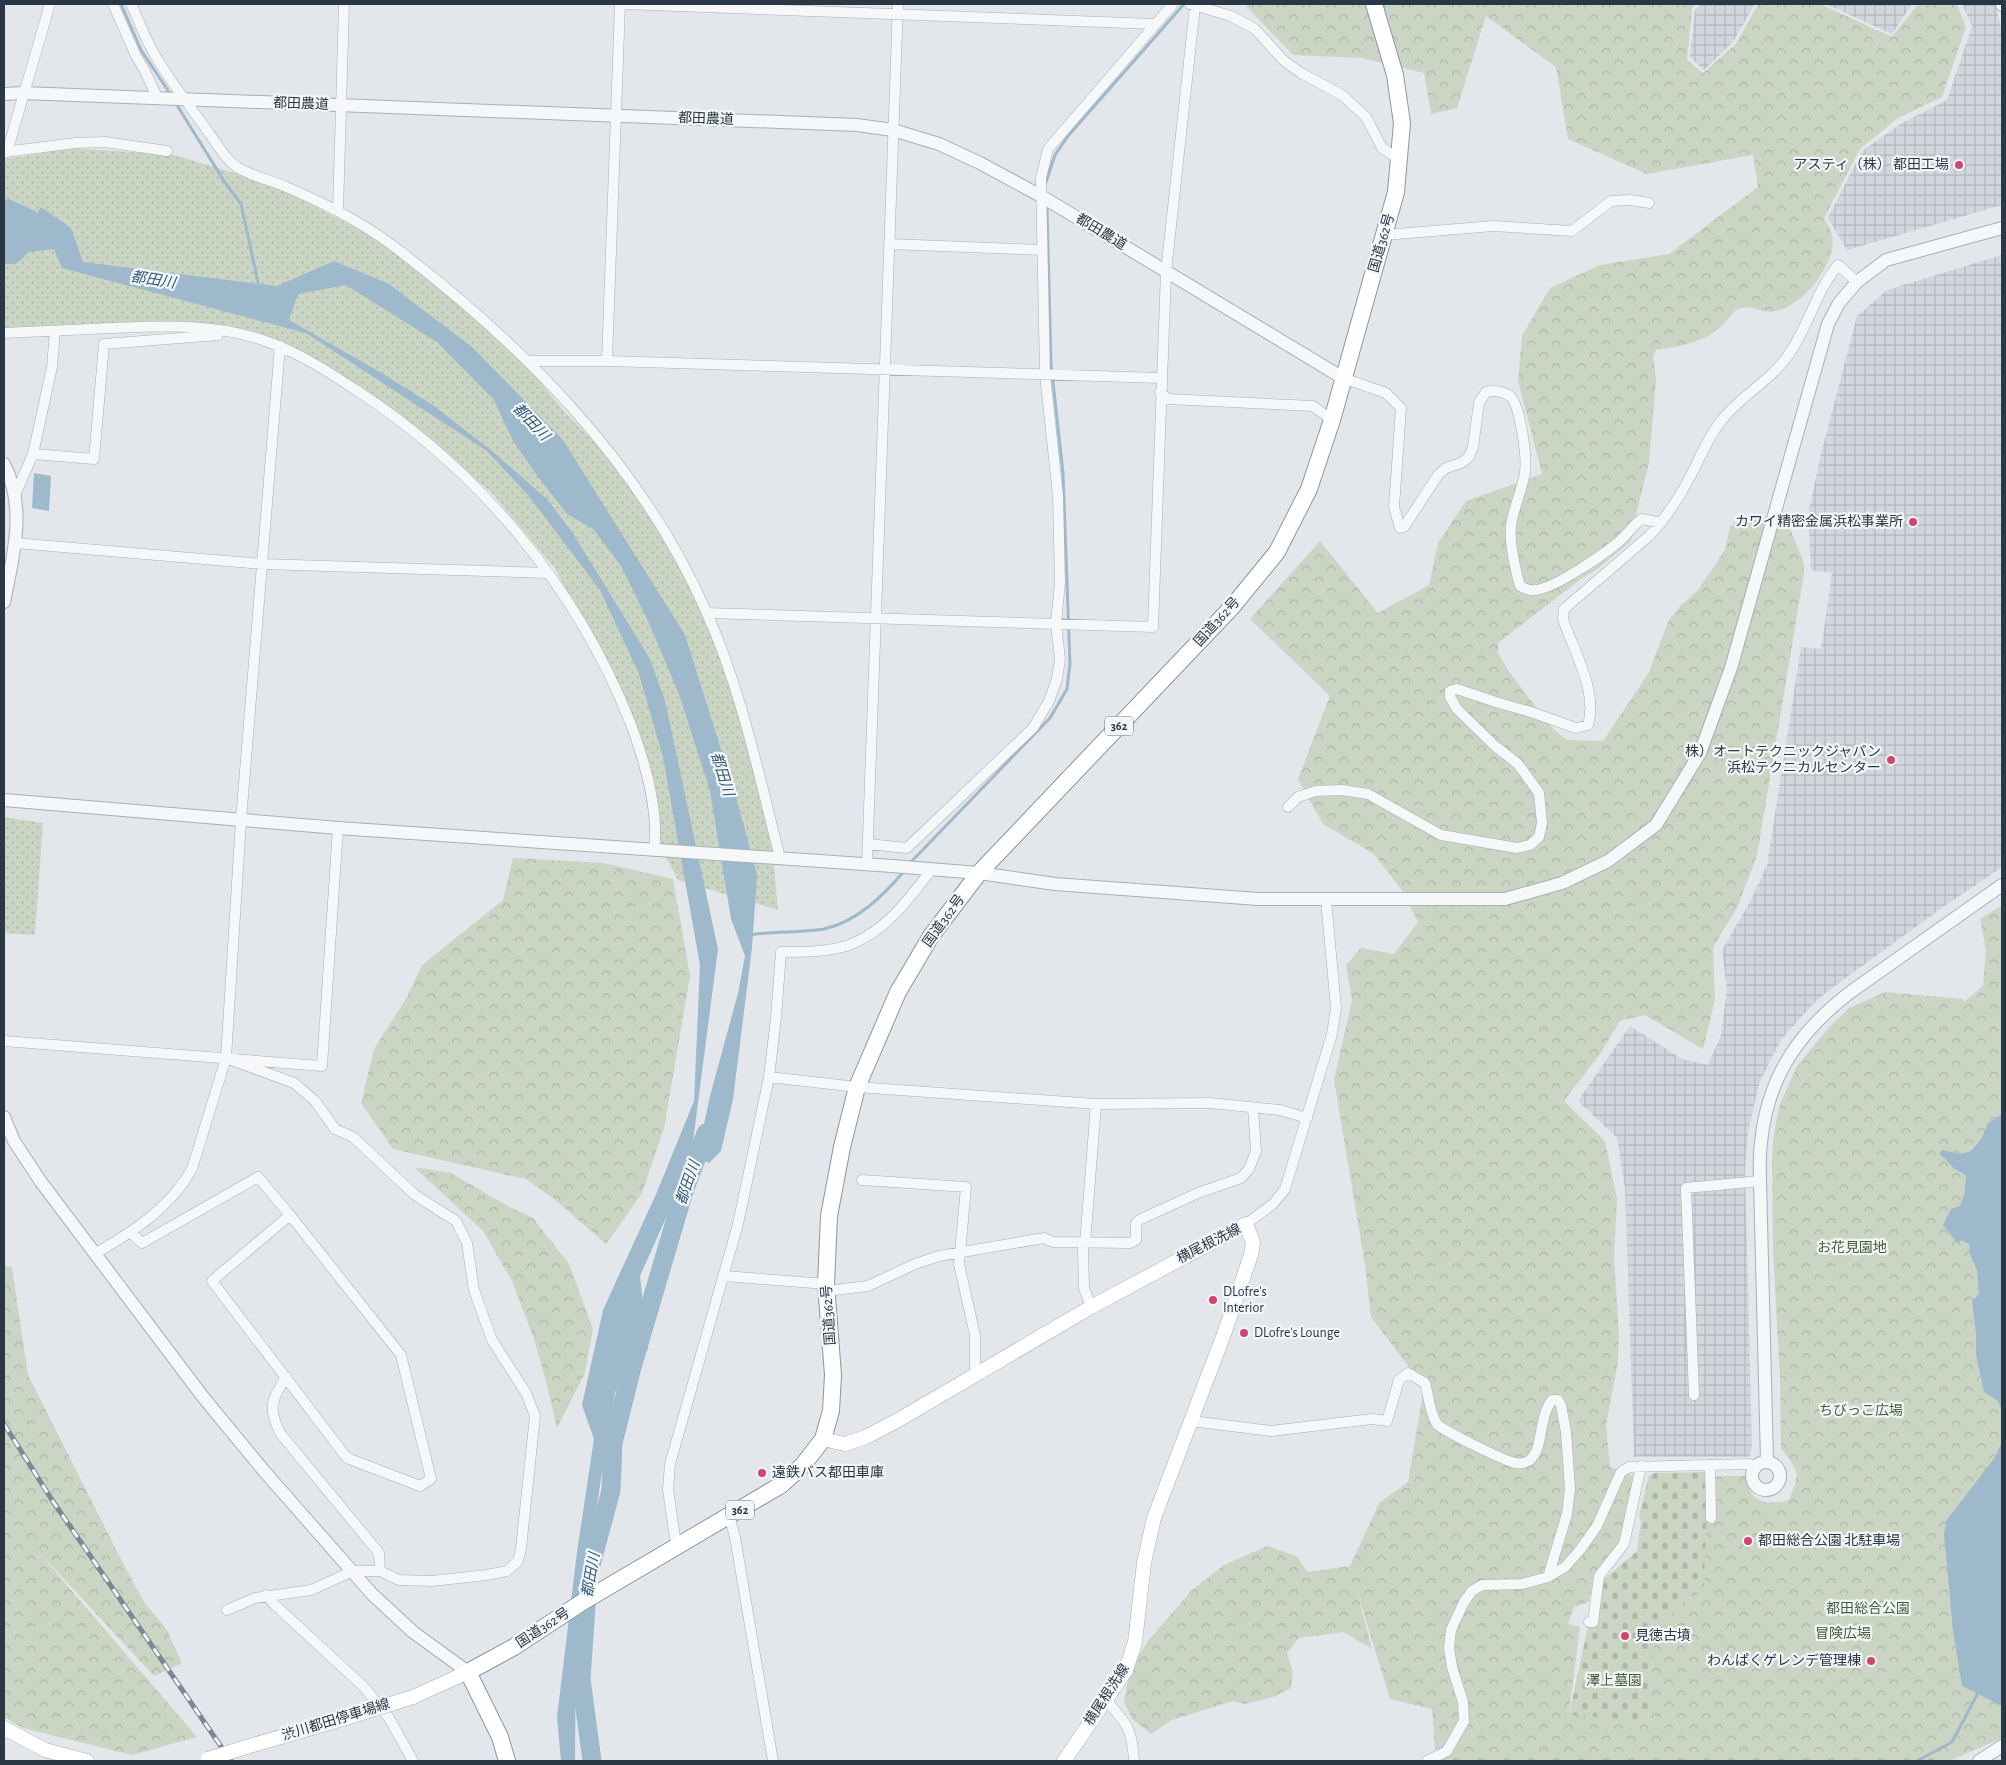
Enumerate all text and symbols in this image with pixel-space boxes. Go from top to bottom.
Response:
street label: 都田農道 [273,95,329,112]
street label: 都田農道 [678,110,734,127]
place label: アスティ（株） 都田工場 [1794,157,1949,172]
marker: アスティ（株） 都田工場 [1953,159,1965,171]
street label: 都田農道 [1073,211,1129,252]
street label: 国道362号 [1366,212,1397,274]
water label: 都田川 [130,268,179,291]
water label: 都田川 [510,400,554,445]
place label: カワイ精密金属浜松事業所 [1735,513,1903,529]
marker: カワイ精密金属浜松事業所 [1907,516,1919,528]
street label: 国道362号 [1191,594,1243,649]
road number: 362 [1105,716,1133,736]
place label: 株）オートテクニックジャパン 浜松テクニカルセンター [1685,744,1881,775]
water label: 都田川 [708,750,737,800]
marker: 株）オートテクニックジャパン 浜松テクニカルセンター [1885,754,1897,766]
street label: 国道362号 [920,892,968,950]
water label: 都田川 [673,1157,703,1207]
street label: 横尾根洗線 [1174,1221,1243,1266]
park label: お花見園地 [1817,1240,1887,1255]
street label: 国道362号 [819,1284,838,1346]
place label: DLofre's Interior [1223,1285,1267,1315]
marker: DLofre's Interior [1207,1294,1219,1306]
place label: DLofre's Lounge [1254,1326,1340,1340]
marker: DLofre's Lounge [1238,1327,1250,1339]
park label: ちびっこ広場 [1819,1403,1903,1418]
place label: 遠鉄バス都田車庫 [772,1465,884,1480]
marker: 遠鉄バス都田車庫 [756,1467,768,1479]
road number: 362 [726,1500,754,1520]
place label: 都田総合公園 北駐車場 [1758,1532,1900,1548]
marker: 都田総合公園 北駐車場 [1742,1535,1754,1547]
water label: 都田川 [579,1549,603,1598]
park label: 都田総合公園 [1826,1601,1910,1616]
street label: 国道362号 [513,1605,572,1650]
park label: 冒険広場 [1815,1626,1871,1641]
place label: 見徳古墳 [1635,1628,1691,1643]
marker: 見徳古墳 [1619,1630,1631,1642]
place label: わんぱくゲレンデ管理棟 [1707,1652,1861,1668]
marker: わんぱくゲレンデ管理棟 [1865,1655,1877,1667]
street label: 横尾根洗線 [1081,1661,1132,1728]
park label: 澤上墓園 [1586,1673,1642,1688]
street label: 渋川都田停車場線 [280,1696,392,1743]

